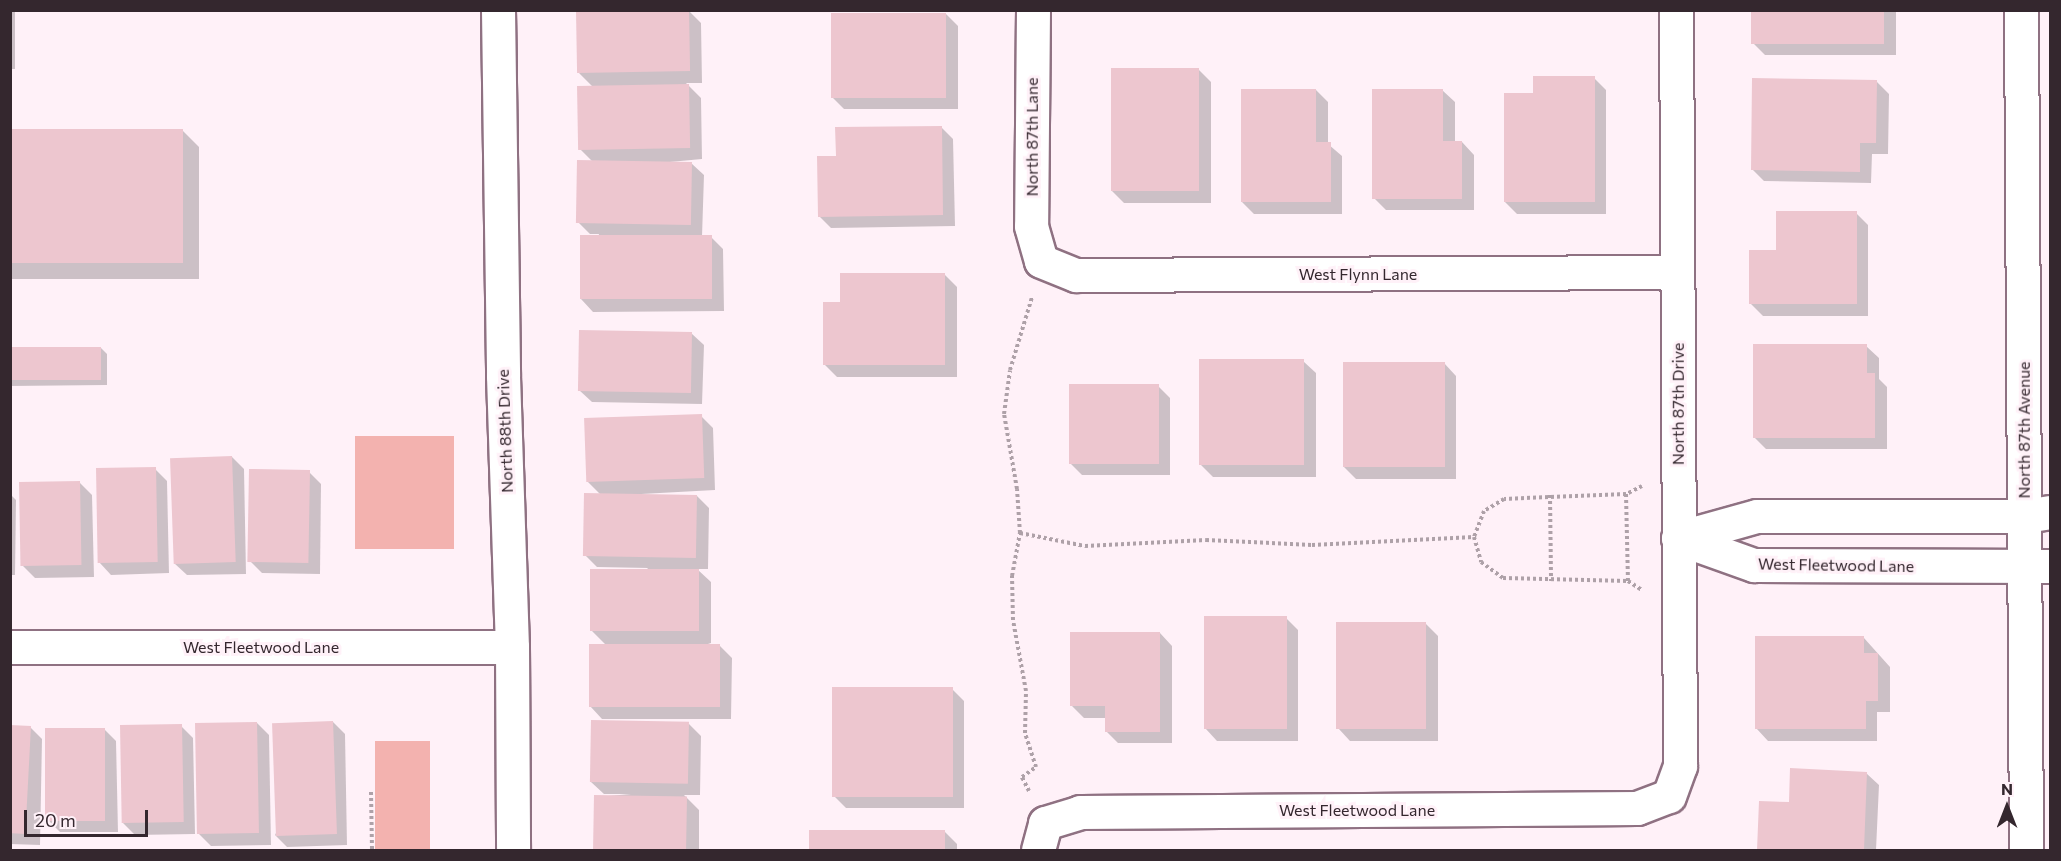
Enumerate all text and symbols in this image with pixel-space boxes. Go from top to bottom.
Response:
street label: North 87th Lane [1022,78,1042,196]
street label: West Flynn Lane [1299,264,1417,284]
street label: North 87th Drive [1668,343,1688,465]
street label: North 87th Avenue [2014,361,2034,499]
street label: North 88th Drive [493,369,517,493]
street label: West Fleetwood Lane [1758,554,1914,576]
street label: West Fleetwood Lane [183,637,339,657]
north arrow [1977,777,2037,837]
text: N [2001,779,2013,798]
scale bar [27,798,152,836]
street label: West Fleetwood Lane [1279,800,1435,820]
text: 20 m [35,809,76,831]

